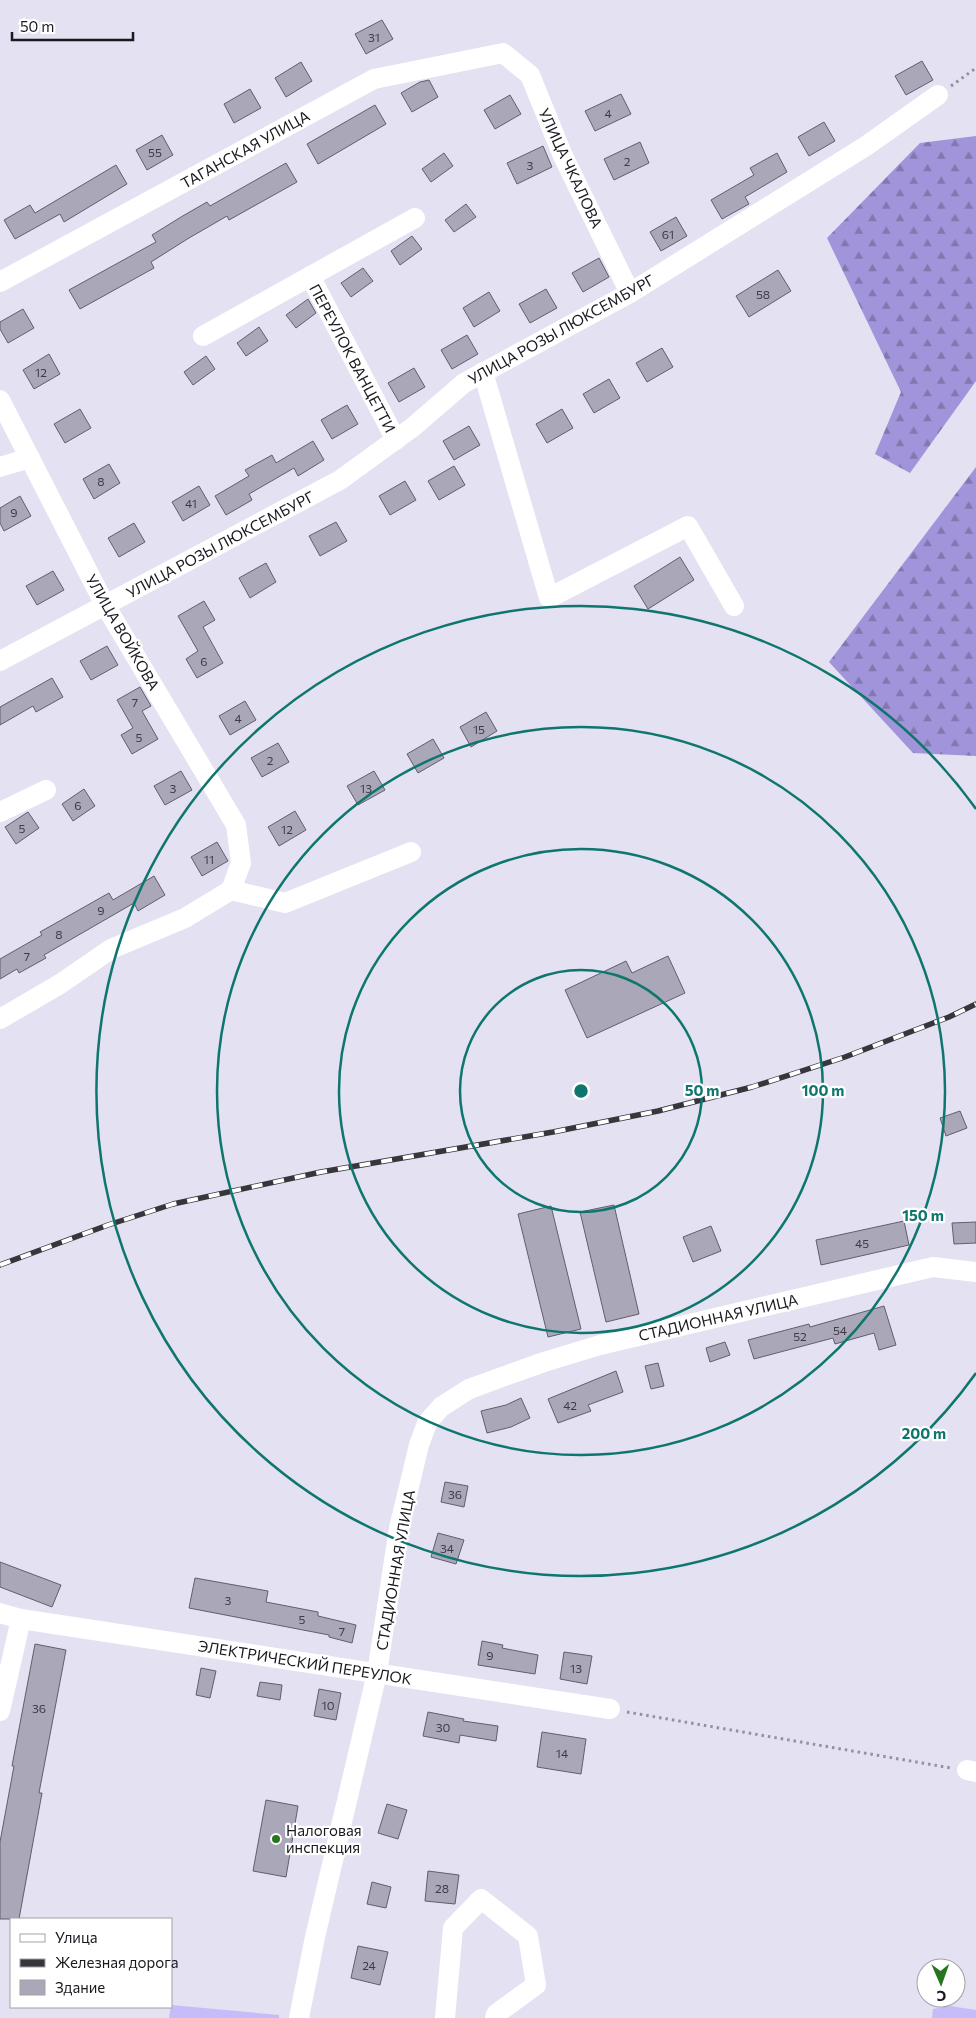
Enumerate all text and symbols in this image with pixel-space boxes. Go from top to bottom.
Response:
scale bar [12,10,134,42]
text: 50 m [20,17,54,35]
house number: 31 [368,30,380,44]
street label: УЛИЦА ЧКАЛОВА [535,105,607,231]
street label: ТАГАНСКАЯ УЛИЦА [178,106,312,192]
house number: 4 [604,106,612,120]
house number: 55 [148,145,162,159]
house number: 2 [624,154,631,168]
house number: 3 [527,158,534,172]
house number: 61 [662,227,674,241]
street label: УЛИЦА РОЗЫ ЛЮКСЕМБУРГ [465,270,657,388]
street label: ПЕРЕУЛОК ВАНЦЕТТИ [306,281,400,435]
house number: 58 [756,287,770,301]
house number: 12 [35,365,47,379]
house number: 8 [97,474,105,488]
street label: УЛИЦА РОЗЫ ЛЮКСЕМБУРГ [123,487,317,601]
house number: 41 [185,496,197,510]
house number: 9 [10,505,18,519]
street label: УЛИЦА ВОЙКОВА [82,571,164,693]
house number: 6 [200,654,208,668]
house number: 7 [132,695,138,709]
house number: 4 [234,711,242,725]
house number: 15 [473,722,485,736]
house number: 5 [136,730,143,744]
house number: 2 [267,753,274,767]
house number: 3 [170,781,177,795]
house number: 13 [360,781,372,795]
house number: 6 [74,798,82,812]
house number: 5 [19,821,26,835]
house number: 12 [281,822,293,836]
house number: 11 [204,852,214,866]
house number: 9 [97,903,105,917]
house number: 8 [55,927,63,941]
house number: 7 [24,949,30,963]
text: 50 m [685,1081,719,1099]
text: 100 m [802,1081,844,1099]
centre of rings [572,1082,590,1100]
text: 150 m [902,1206,944,1224]
house number: 45 [855,1236,869,1250]
street label: СТАДИОННАЯ УЛИЦА [636,1290,800,1344]
house number: 54 [833,1323,847,1337]
house number: 52 [793,1329,807,1343]
house number: 42 [563,1398,577,1412]
text: 200 m [902,1424,946,1442]
house number: 36 [448,1487,462,1501]
street label: СТАДИОННАЯ УЛИЦА [372,1488,418,1652]
house number: 34 [440,1541,454,1555]
house number: 3 [225,1593,232,1607]
house number: 5 [299,1612,306,1626]
house number: 7 [339,1624,345,1638]
street label: ЭЛЕКТРИЧЕСКИЙ ПЕРЕУЛОК [197,1636,413,1688]
house number: 9 [486,1648,494,1662]
house number: 13 [570,1661,582,1675]
house number: 10 [322,1698,335,1712]
house number: 36 [32,1701,46,1715]
house number: 30 [436,1720,451,1734]
house number: 14 [556,1746,568,1760]
place label: Налоговая инспекция [286,1821,362,1856]
marker: Налоговая инспекция [270,1833,282,1845]
house number: 28 [435,1881,449,1895]
legend [10,1918,172,2008]
text: Улица [55,1928,97,1946]
text: Железная дорога [55,1953,179,1971]
house number: 24 [362,1958,376,1972]
north arrow [916,1958,966,2008]
text: Здание [55,1978,105,1996]
text: С [936,1988,947,2005]

